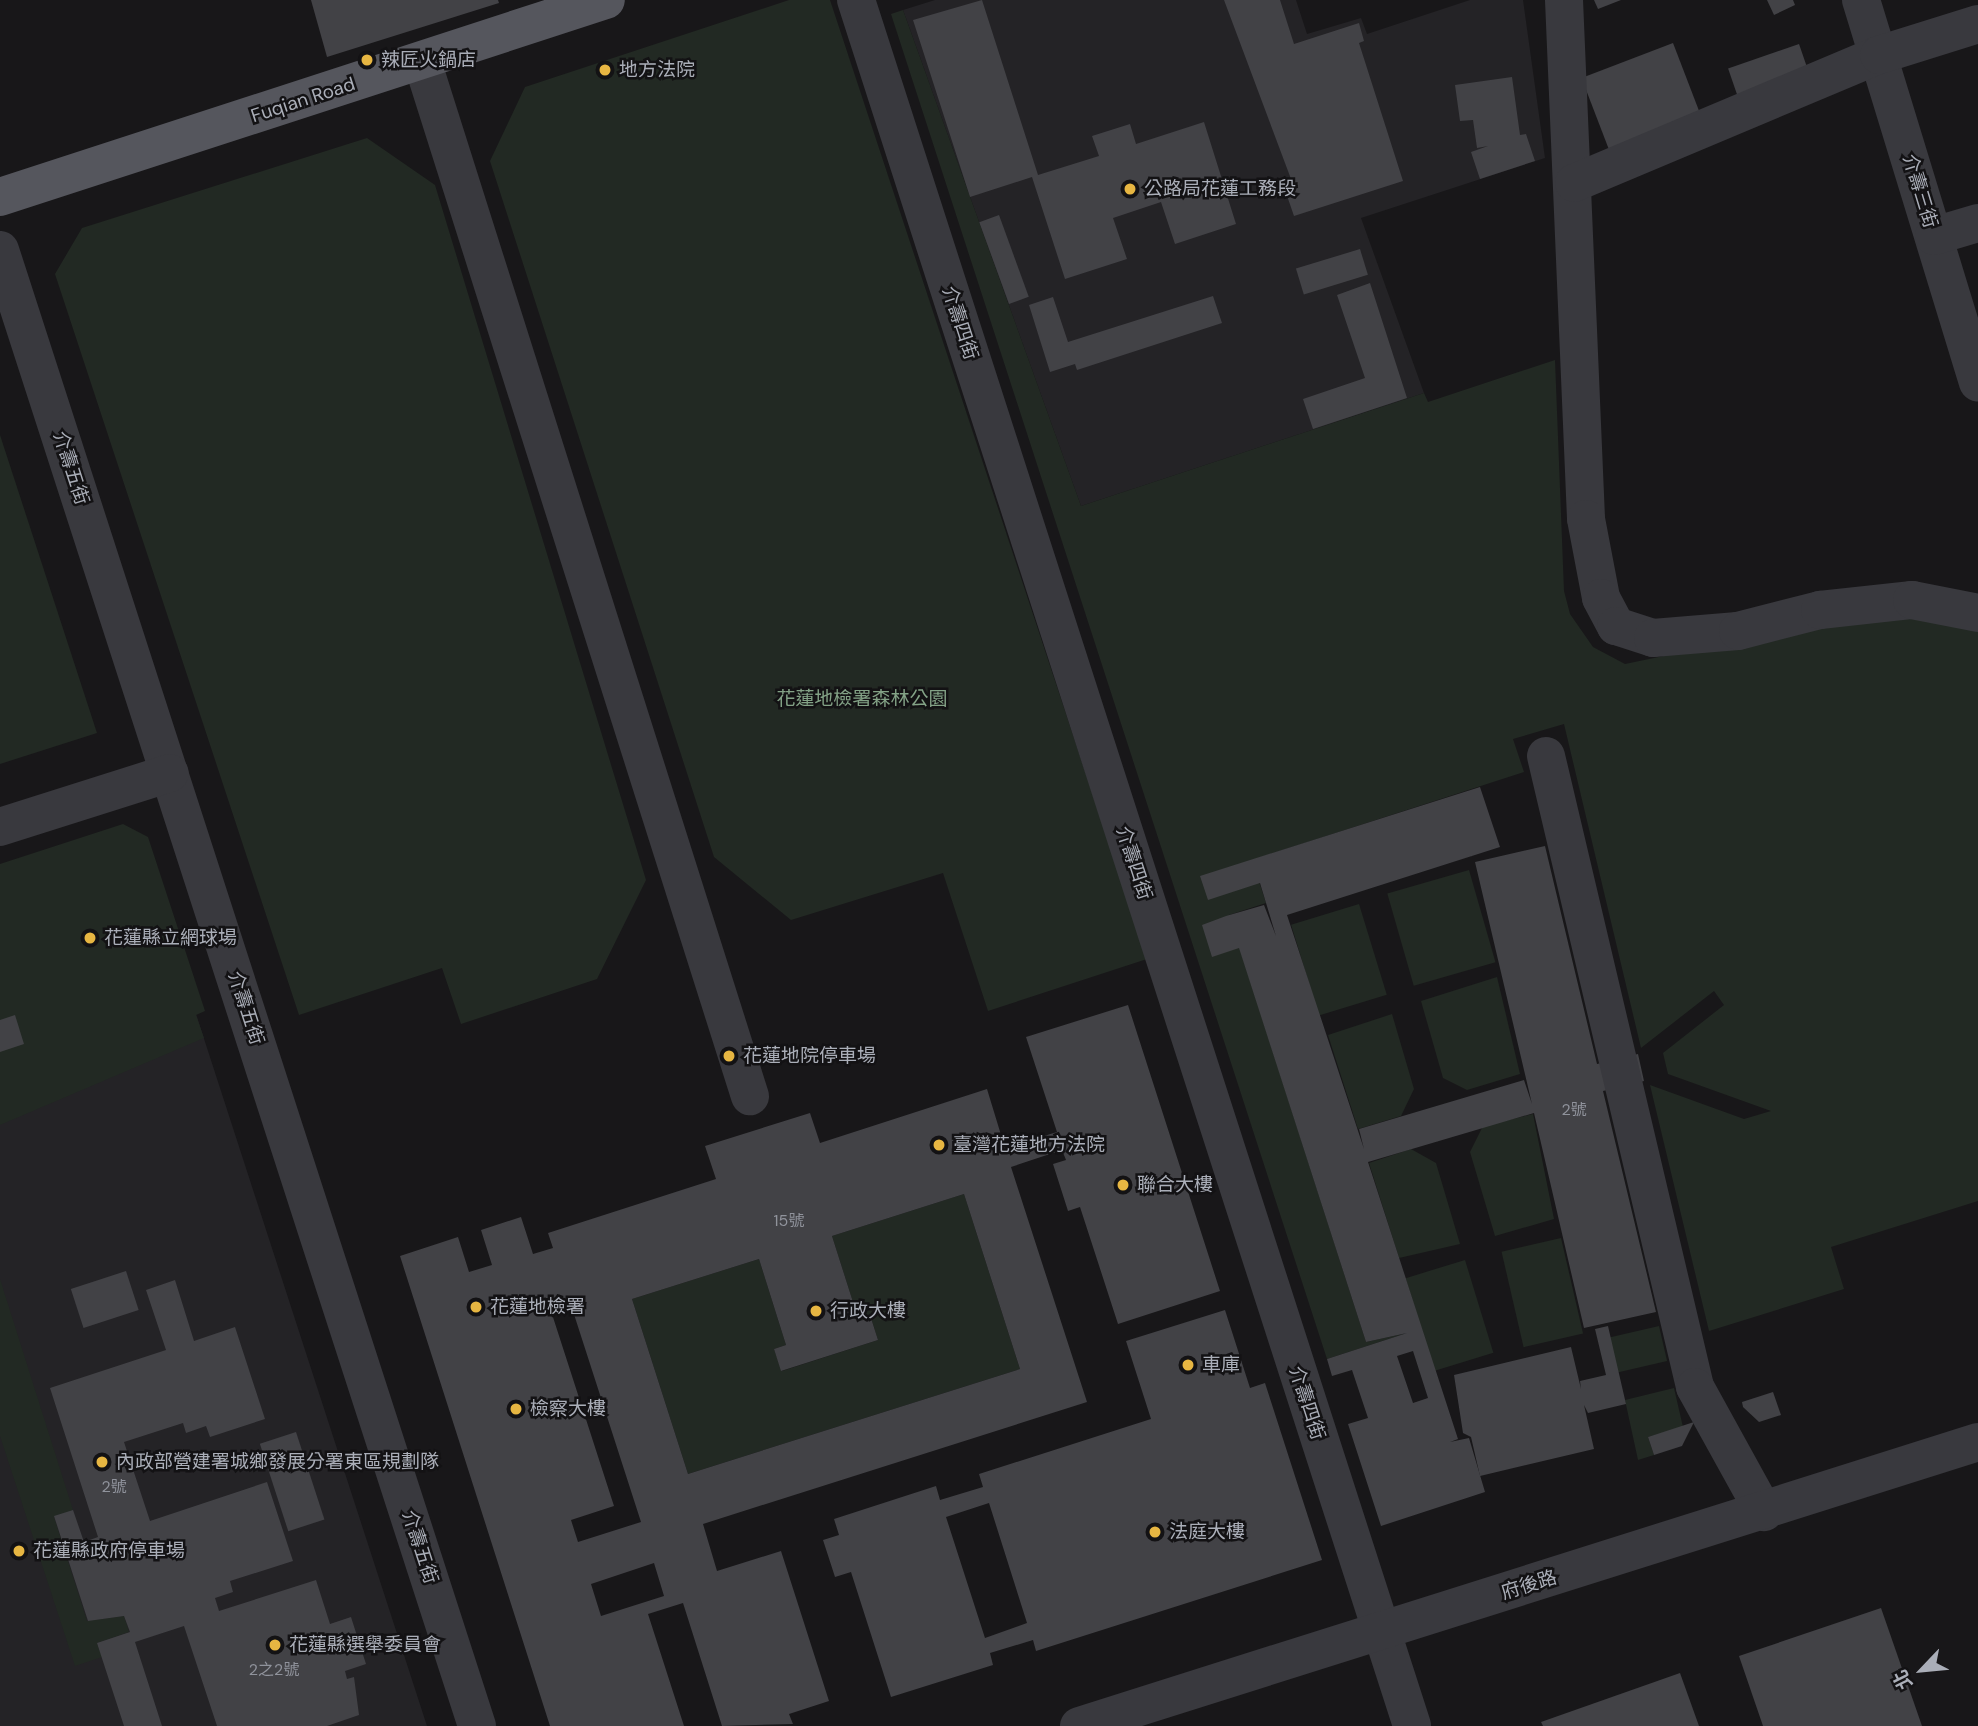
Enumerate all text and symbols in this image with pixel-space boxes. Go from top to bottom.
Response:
place label: 辣匠火鍋店 [381,49,476,71]
marker: 辣匠火鍋店 [359,52,375,68]
place label: 地方法院 [619,59,695,81]
marker: 地方法院 [597,62,613,78]
street label: Fuqian Road [248,72,358,128]
street label: 介壽三街 [1898,151,1942,231]
place label: 公路局花蓮工務段 [1144,178,1296,200]
marker: 公路局花蓮工務段 [1122,181,1138,197]
street label: 介壽四街 [937,283,983,363]
street label: 介壽五街 [48,428,94,508]
park label: 花蓮地檢署森林公園 [777,688,947,710]
street label: 介壽四街 [1111,823,1157,903]
place label: 花蓮縣立網球場 [104,927,237,949]
marker: 花蓮縣立網球場 [82,930,98,946]
street label: 介壽五街 [223,968,269,1048]
place label: 花蓮地院停車場 [743,1045,876,1067]
marker: 花蓮地院停車場 [721,1048,737,1064]
house number: 2號 [1561,1100,1587,1120]
place label: 臺灣花蓮地方法院 [953,1134,1105,1156]
marker: 臺灣花蓮地方法院 [931,1137,947,1153]
place label: 聯合大樓 [1137,1174,1213,1196]
marker: 聯合大樓 [1115,1177,1131,1193]
house number: 15號 [774,1211,804,1231]
place label: 花蓮地檢署 [490,1296,585,1318]
marker: 花蓮地檢署 [468,1299,484,1315]
place label: 行政大樓 [830,1300,906,1322]
marker: 行政大樓 [808,1303,824,1319]
place label: 車庫 [1202,1354,1240,1376]
marker: 車庫 [1180,1357,1196,1373]
street label: 介壽四街 [1284,1363,1330,1443]
place label: 檢察大樓 [530,1398,606,1420]
marker: 檢察大樓 [508,1401,524,1417]
place label: 內政部營建署城鄉發展分署東區規劃隊 [116,1451,439,1473]
marker: 內政部營建署城鄉發展分署東區規劃隊 [94,1454,110,1470]
house number: 2號 [101,1477,127,1497]
street label: 介壽五街 [397,1507,443,1587]
place label: 法庭大樓 [1169,1521,1245,1543]
marker: 法庭大樓 [1147,1524,1163,1540]
place label: 花蓮縣政府停車場 [33,1540,185,1562]
marker: 花蓮縣政府停車場 [11,1543,27,1559]
street label: 府後路 [1498,1566,1560,1604]
place label: 花蓮縣選舉委員會 [289,1634,441,1656]
north arrow [1887,1635,1957,1705]
marker: 花蓮縣選舉委員會 [267,1637,283,1653]
house number: 2之2號 [249,1660,299,1680]
text: 北 [1887,1665,1918,1693]

